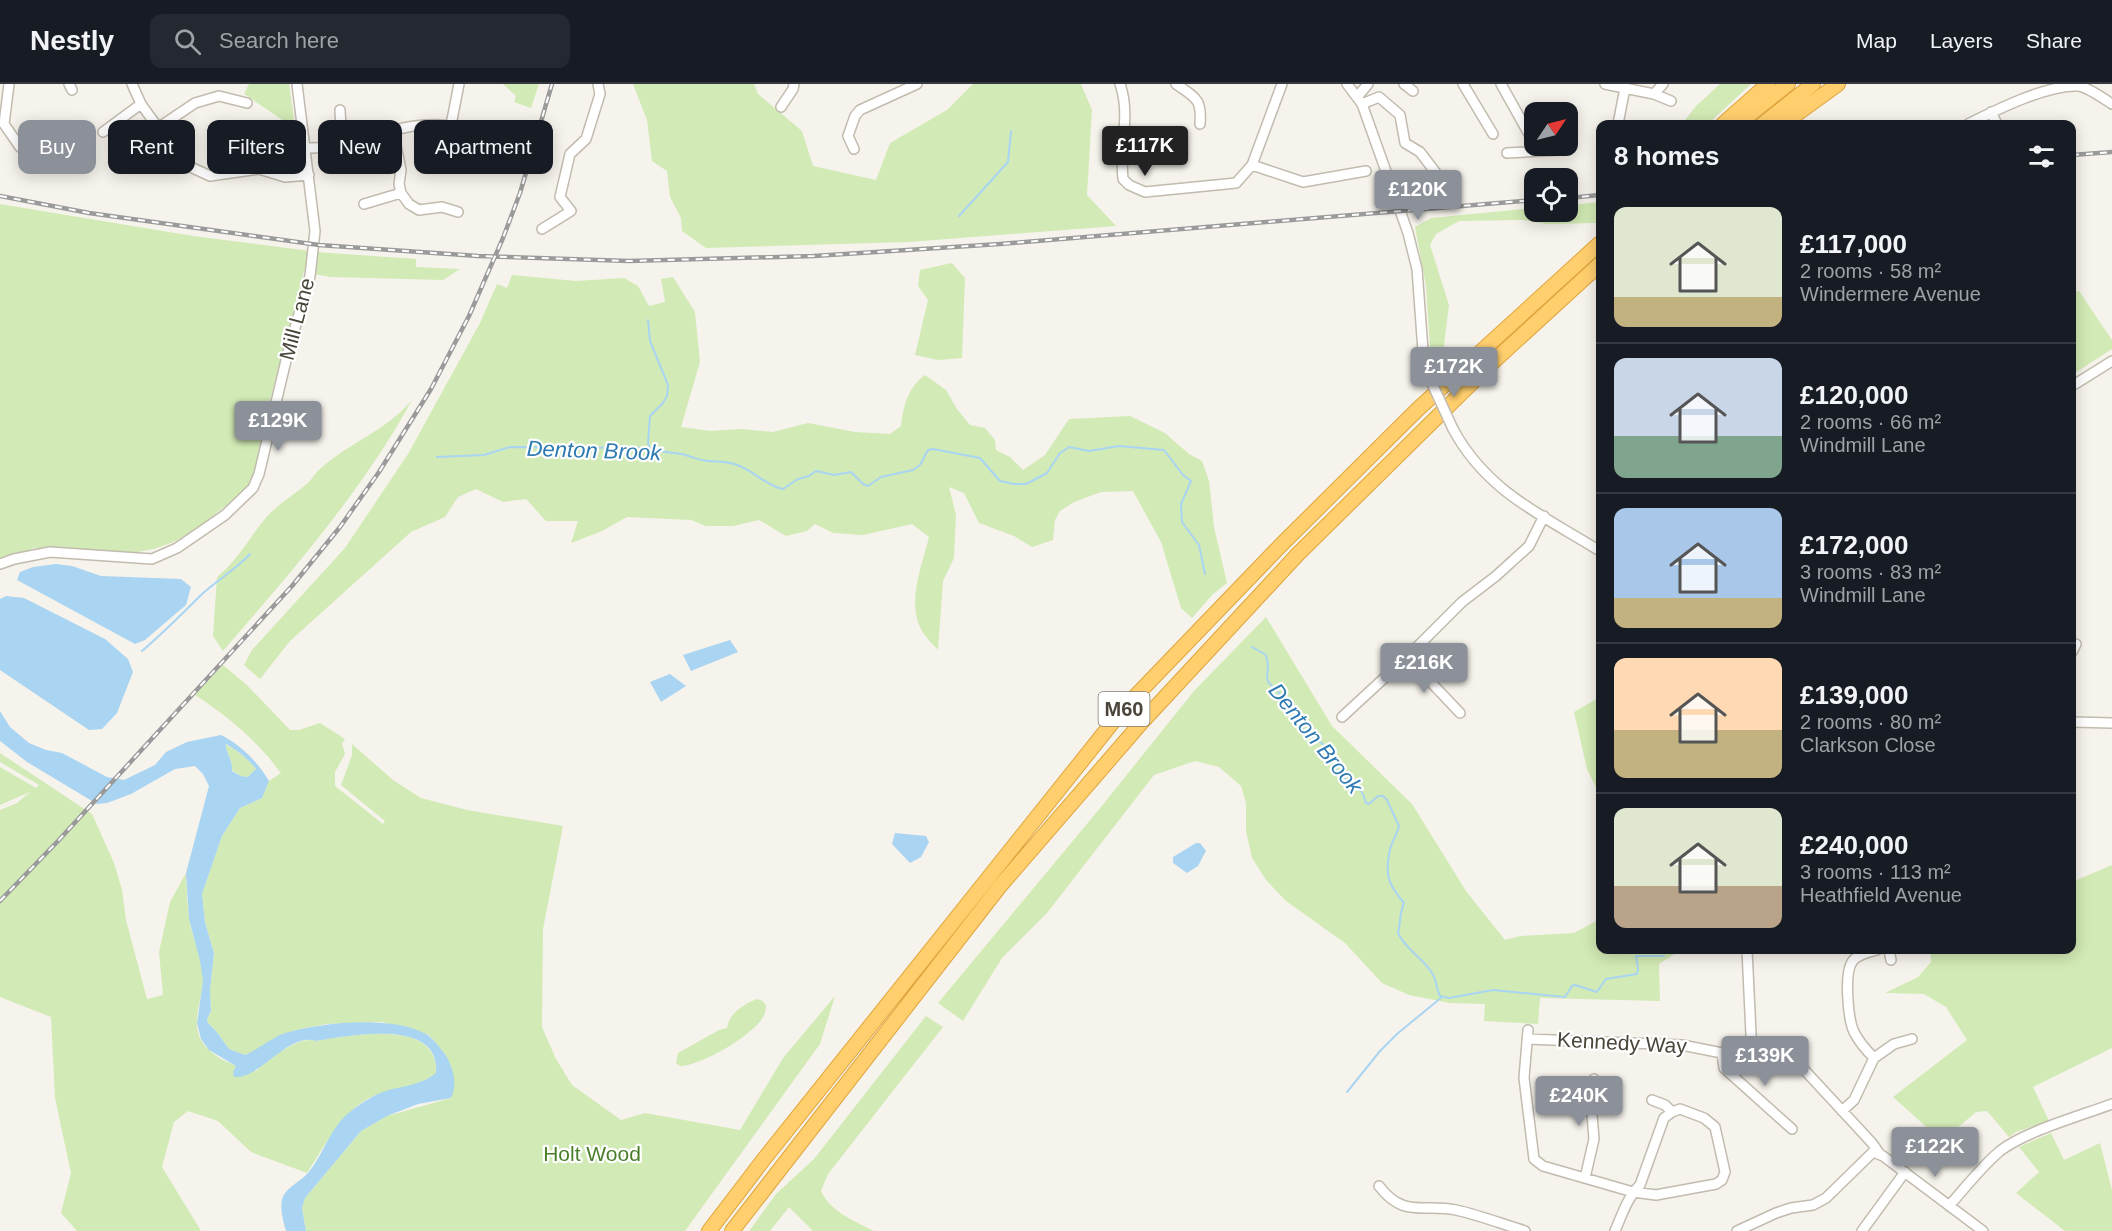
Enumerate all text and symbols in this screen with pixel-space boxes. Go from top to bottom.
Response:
search box [150,14,570,68]
text: Nestly [30,25,114,56]
icon: search [171,25,204,58]
text: Search here [219,28,339,53]
text: Map [1856,29,1897,52]
text: Layers [1930,29,1993,52]
text: Share [2026,29,2082,52]
north arrow [1524,102,1578,156]
map controls [1524,102,1578,222]
chip: Buy [18,120,96,174]
chip: Rent [108,120,195,174]
chip: Filters [207,120,306,174]
chip: New [318,120,402,174]
chip: Apartment [414,120,553,174]
pin: £117K [1103,126,1187,177]
text: £117K [1116,134,1174,156]
icon: filters [2025,140,2058,173]
text: 8 homes [1614,141,1720,171]
button: locate [1524,168,1578,222]
pin: £120K [1376,170,1460,221]
text: £120K [1389,178,1447,200]
text: £117,000 [1800,229,1907,259]
icon: home [1662,231,1734,303]
text: 2 rooms · 58 m² [1800,260,1941,282]
street label: Mill Lane [275,275,319,362]
text: Windermere Avenue [1800,283,1981,305]
pin: £172K [1412,347,1496,398]
text: £172K [1425,355,1483,377]
text: £120,000 [1800,380,1908,410]
icon: home [1662,382,1734,454]
pin: £129K [236,401,320,452]
text: £129K [249,409,307,431]
text: 2 rooms · 66 m² [1800,411,1941,433]
text: Windmill Lane [1800,434,1926,456]
water label: Denton Brook [526,436,663,465]
text: £172,000 [1800,530,1908,560]
icon: home [1662,532,1734,604]
text: 3 rooms · 83 m² [1800,561,1941,583]
text: Windmill Lane [1800,584,1926,606]
pin: £216K [1382,643,1466,694]
text: £216K [1395,651,1453,673]
water label: Denton Brook [1264,678,1368,799]
text: £139,000 [1800,680,1908,710]
icon: home [1662,682,1734,754]
road number: M60 [1098,692,1150,726]
text: 2 rooms · 80 m² [1800,711,1941,733]
text: Clarkson Close [1800,734,1936,756]
text: £240,000 [1800,830,1908,860]
icon: home [1662,832,1734,904]
text: 3 rooms · 113 m² [1800,861,1951,883]
text: Heathfield Avenue [1800,884,1962,906]
street label: Kennedy Way [1557,1028,1688,1057]
pin: £139K [1723,1036,1807,1087]
text: £139K [1736,1044,1794,1066]
pin: £240K [1537,1076,1621,1127]
text: £240K [1550,1084,1608,1106]
pin: £122K [1893,1127,1977,1178]
text: £122K [1906,1135,1964,1157]
park label: Holt Wood [543,1142,641,1165]

